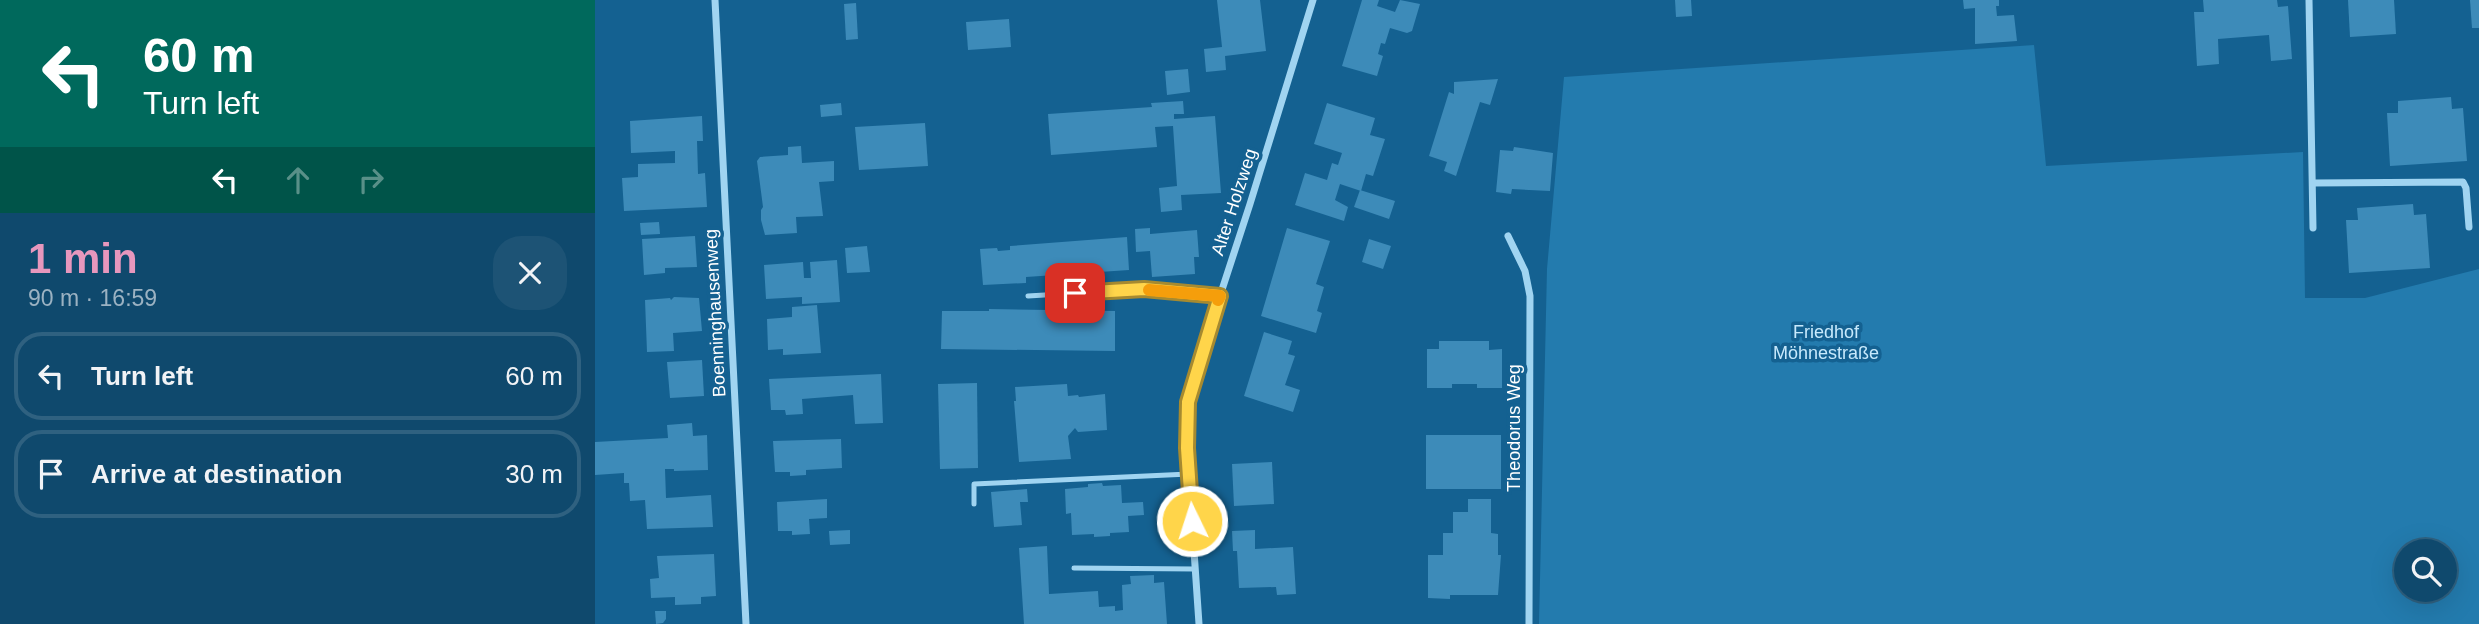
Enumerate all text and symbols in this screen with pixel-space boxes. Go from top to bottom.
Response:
icon: left [28,28,119,119]
text: 60 m [143,28,255,82]
text: Turn left [143,85,259,121]
street label: Alter Holzweg [1207,146,1261,258]
icon: left [206,161,244,199]
icon: ahead [279,161,317,199]
icon: right [352,161,390,199]
street label: Boenninghausenweg [701,229,729,397]
text: 1 min [28,235,138,282]
button: close [493,236,567,310]
pin [1045,263,1105,323]
icon: arrive [1056,274,1094,312]
text: 90 m · 16:59 [28,285,157,311]
park label: Friedhof Möhnestraße [1773,322,1879,363]
icon: left [32,357,70,395]
text: Turn left [91,361,193,391]
text: 60 m [505,361,563,391]
street label: Theodorus Weg [1504,364,1524,492]
icon: arrive [32,455,70,493]
text: Arrive at destination [91,459,342,489]
text: 30 m [505,459,563,489]
position arrow [1155,484,1229,558]
map controls [2394,539,2457,602]
button: search [2394,539,2457,602]

